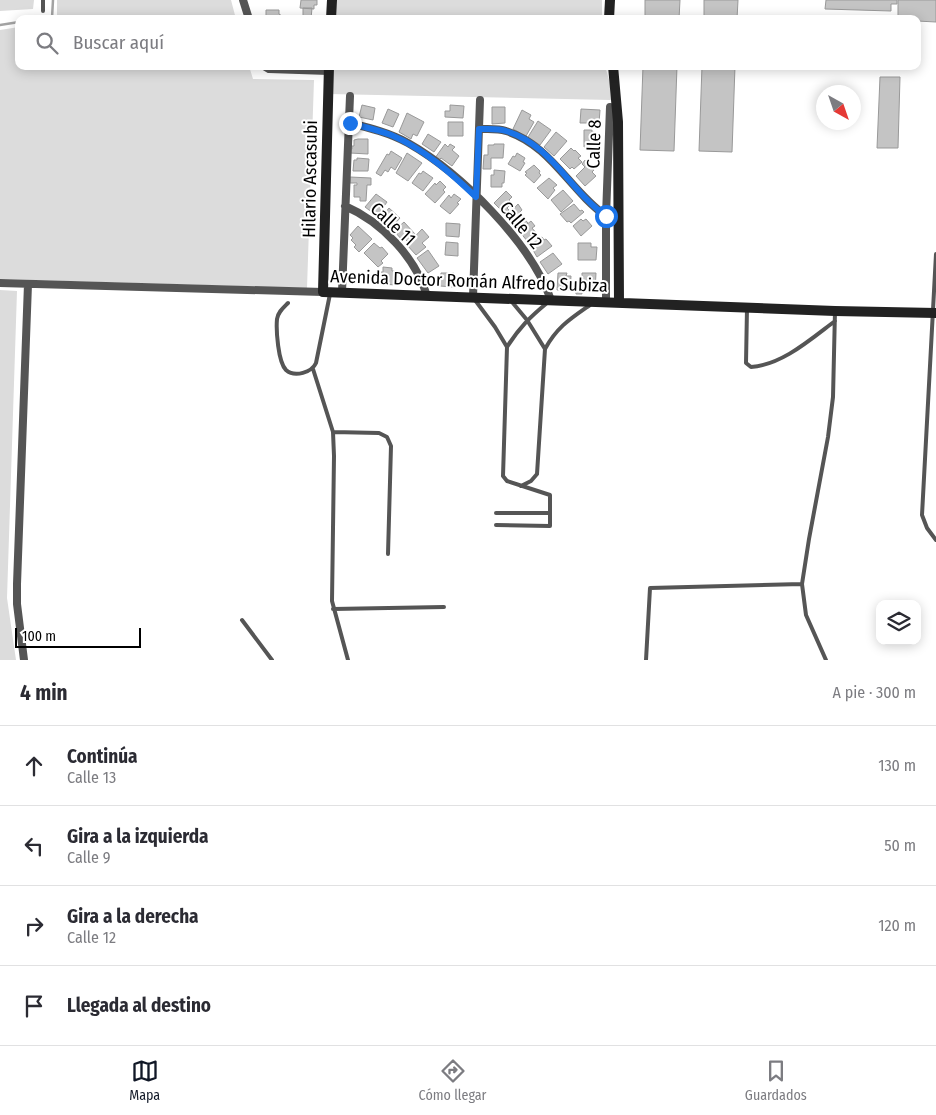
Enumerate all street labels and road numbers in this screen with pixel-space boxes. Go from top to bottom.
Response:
street label: Calle 8 [582,119,606,169]
street label: Hilario Ascasubi [298,120,322,238]
street label: Calle 12 [495,197,547,253]
street label: Calle 11 [366,198,420,250]
street label: Avenida Doctor Román Alfredo Subiza [330,265,608,297]

